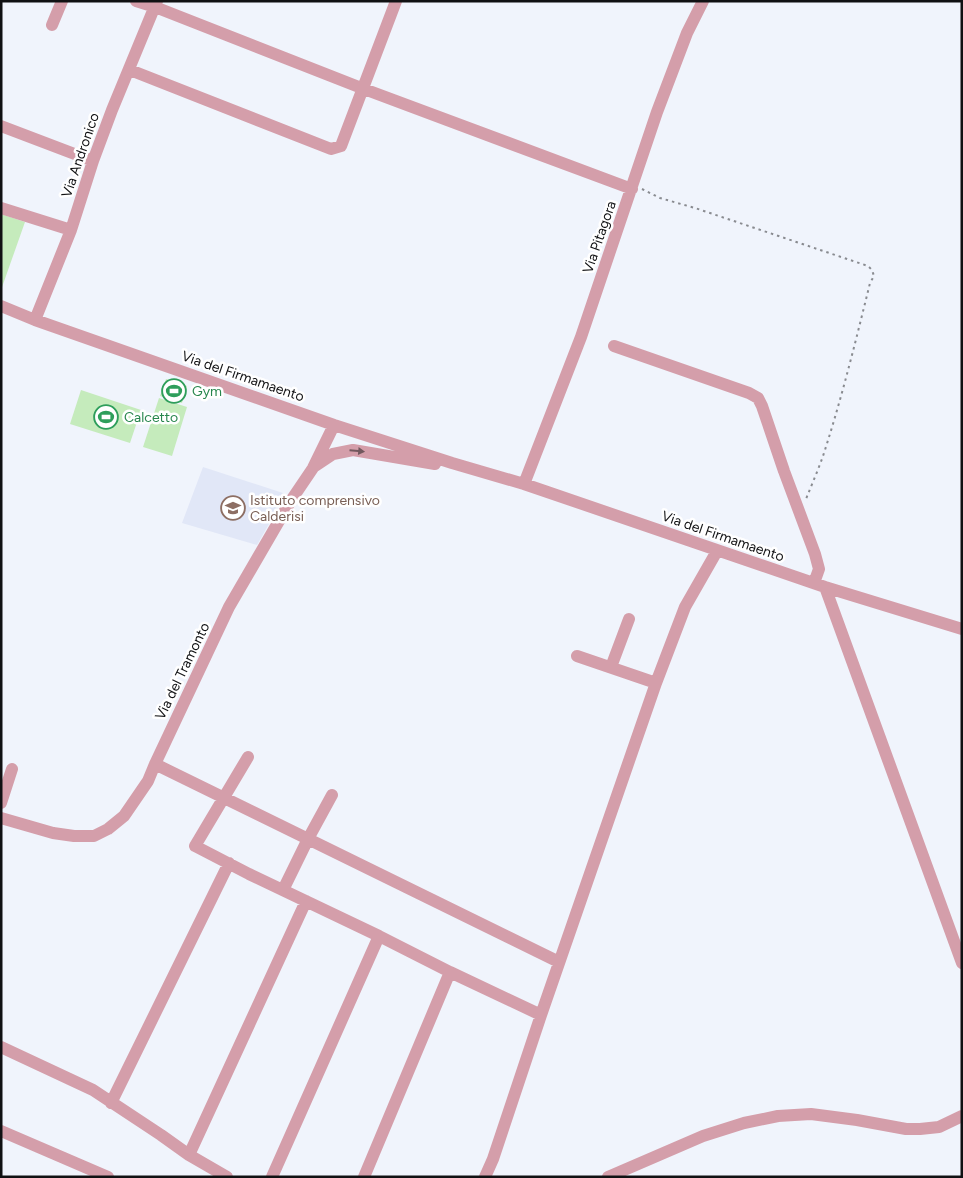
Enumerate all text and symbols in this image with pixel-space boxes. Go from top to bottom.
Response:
street label: Via Andronico [58,110,103,200]
street label: Via Pitagora [579,199,620,276]
street label: Via del Firmamaento [179,348,306,405]
sports icon: Gym [161,378,187,404]
place label: Gym [192,383,222,400]
sports icon: Calcetto [93,404,119,430]
place label: Calcetto [124,409,178,426]
one-way arrow [350,448,366,456]
place label: Istituto comprensivo Calderisi [250,492,380,525]
school or university icon: Istituto comprensivo Calderisi [220,495,246,521]
street label: Via del Firmamaento [659,508,786,565]
street label: Via del Tramonto [152,620,213,723]

